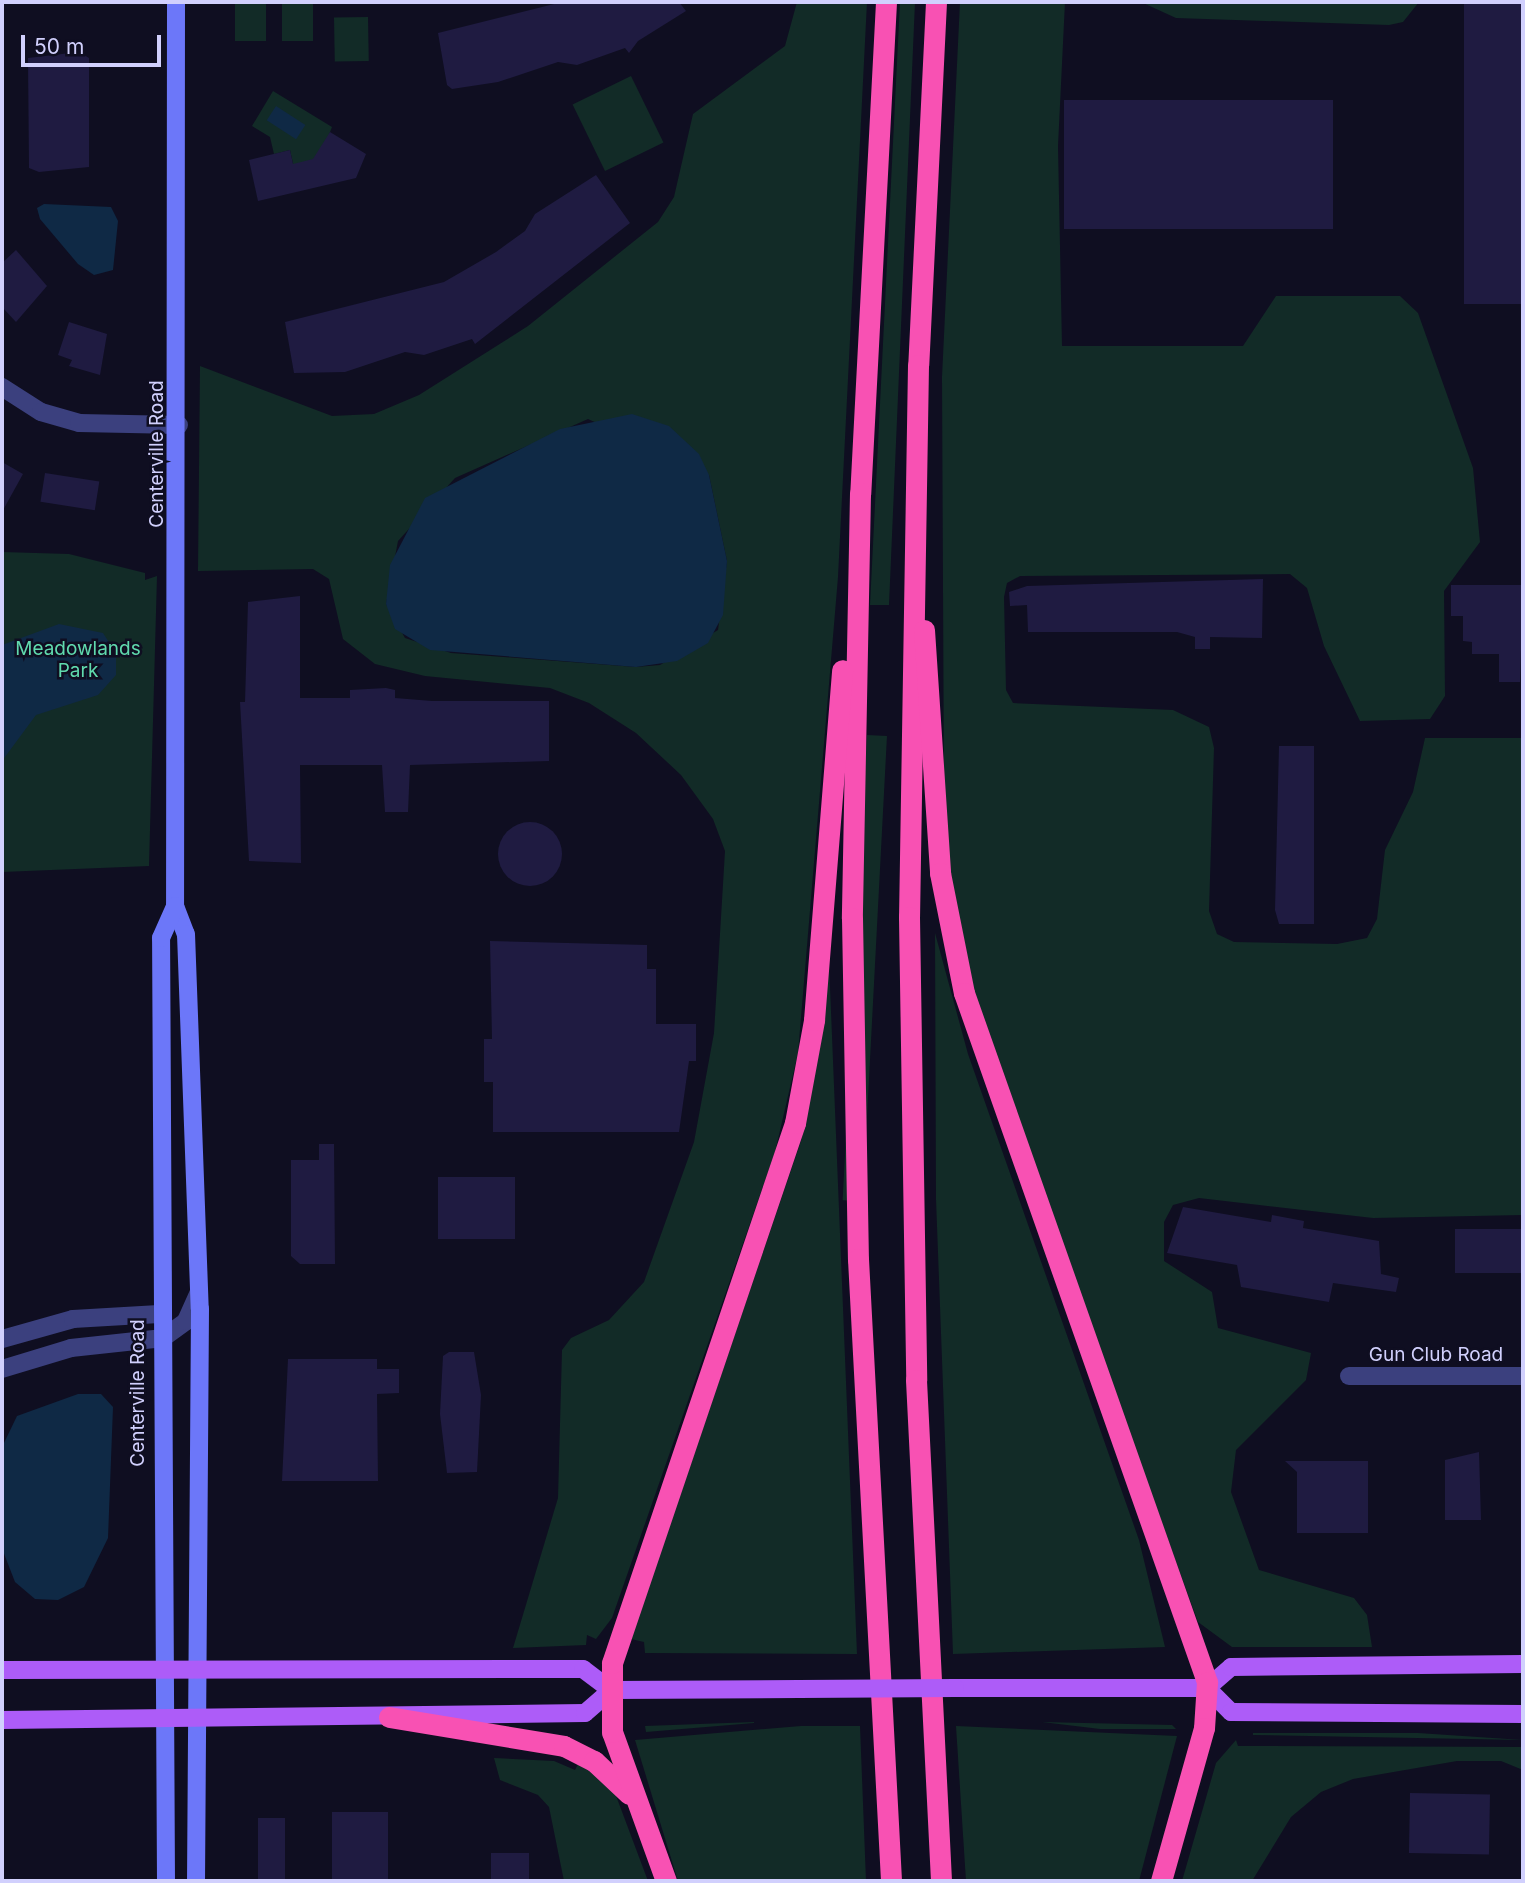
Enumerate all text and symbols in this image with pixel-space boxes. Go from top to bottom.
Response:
scale bar [24,21,164,65]
text: 50 m [34,34,84,59]
street label: Centerville Road [146,380,168,528]
park label: Meadowlands Park [15,638,141,682]
street label: Centerville Road [127,1319,149,1467]
street label: Gun Club Road [1369,1344,1503,1366]

